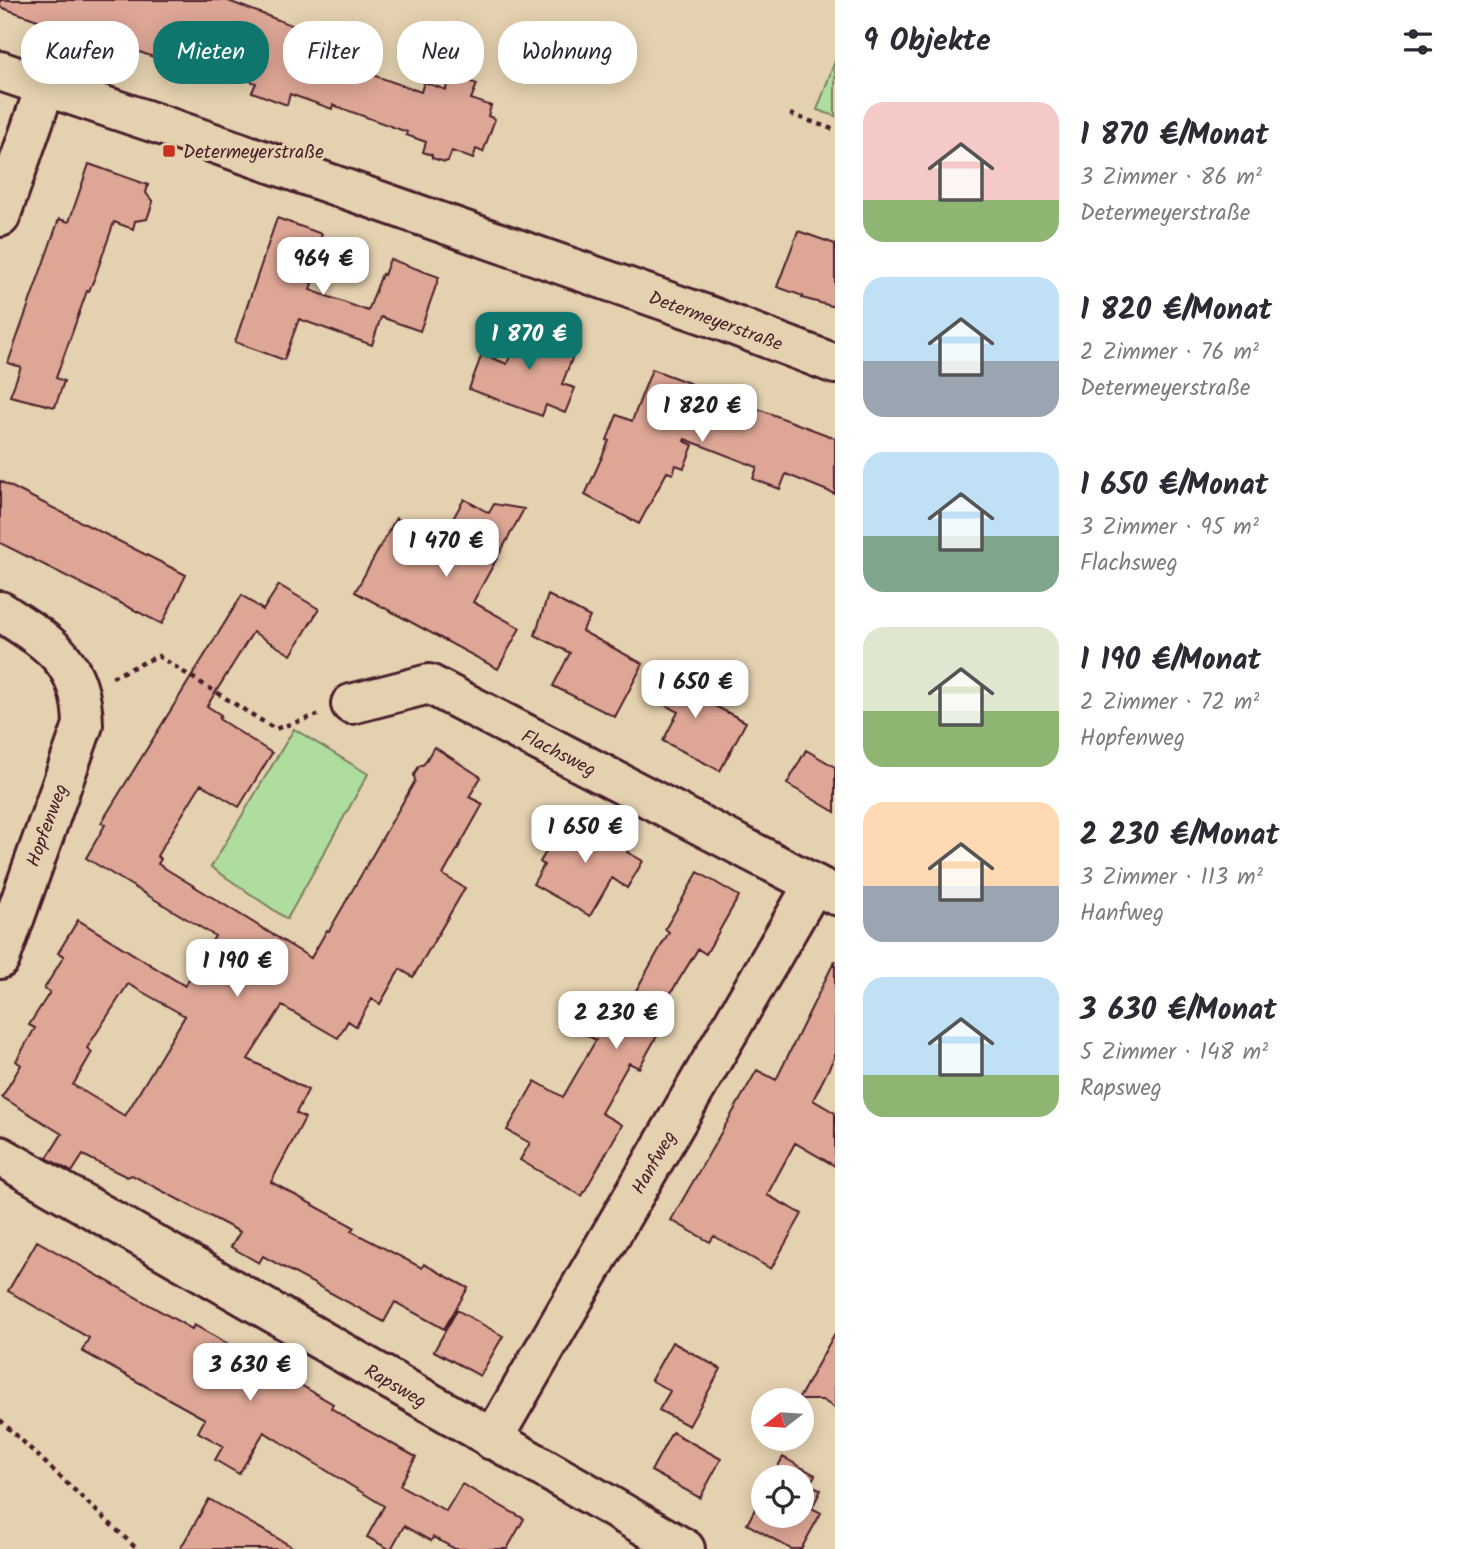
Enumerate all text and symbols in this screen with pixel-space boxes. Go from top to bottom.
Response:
text: 9 Objekte [863,18,991,66]
chip: Kaufen [21,21,139,84]
chip: Mieten [153,21,269,84]
chip: Filter [283,21,383,84]
chip: Neu [397,21,484,84]
chip: Wohnung [498,21,637,84]
icon: filters [1399,23,1437,61]
text: 1 870 €/Monat [1080,112,1269,160]
icon: home [919,130,1003,214]
place label: Determeyerstraße [183,138,324,168]
marker: Determeyerstraße [161,143,177,159]
text: 3 Zimmer · 86 m² [1080,160,1262,196]
text: Determeyerstraße [1080,196,1250,232]
pin: 964 € [274,238,372,297]
text: 964 € [293,242,353,278]
street label: Determeyerstraße [644,284,787,360]
text: 1 820 €/Monat [1080,287,1272,335]
icon: home [919,305,1003,389]
pin: 1 870 € [464,312,594,372]
text: 1 870 € [491,317,567,353]
text: 2 Zimmer · 76 m² [1080,335,1259,371]
text: Determeyerstraße [1080,371,1250,407]
pin: 1 820 € [637,384,767,444]
text: 1 820 € [663,389,741,425]
text: 1 650 €/Monat [1080,462,1268,510]
icon: home [919,480,1003,564]
text: 3 Zimmer · 95 m² [1080,510,1259,546]
pin: 1 470 € [381,520,511,579]
text: 1 470 € [409,524,483,560]
text: Flachsweg [1080,546,1178,582]
text: 1 190 €/Monat [1080,637,1261,685]
icon: home [919,655,1003,739]
pin: 1 650 € [630,660,760,720]
text: 1 650 € [657,665,733,701]
text: 2 Zimmer · 72 m² [1080,685,1259,721]
text: Hopfenweg [1080,721,1185,757]
street label: Flachsweg [515,722,601,785]
street label: Hopfenweg [19,780,77,872]
pin: 1 650 € [520,806,650,865]
text: 1 650 € [547,810,623,846]
text: 2 230 €/Monat [1080,812,1279,860]
icon: home [919,830,1003,914]
text: 3 Zimmer · 113 m² [1080,860,1263,896]
text: Hanfweg [1080,896,1164,932]
pin: 1 190 € [172,940,302,999]
text: 1 190 € [202,944,272,980]
text: 3 630 €/Monat [1080,987,1277,1035]
pin: 2 230 € [551,992,681,1051]
text: 2 230 € [574,996,658,1032]
icon: home [919,1005,1003,1089]
text: 5 Zimmer · 148 m² [1080,1035,1268,1071]
text: Rapsweg [1080,1071,1162,1107]
street label: Hanfweg [624,1126,685,1200]
pin: 3 630 € [185,1344,315,1403]
text: 3 630 € [209,1348,291,1384]
street label: Rapsweg [358,1357,432,1417]
north arrow [751,1388,814,1451]
map controls [751,1388,814,1528]
button: locate [751,1465,814,1528]

